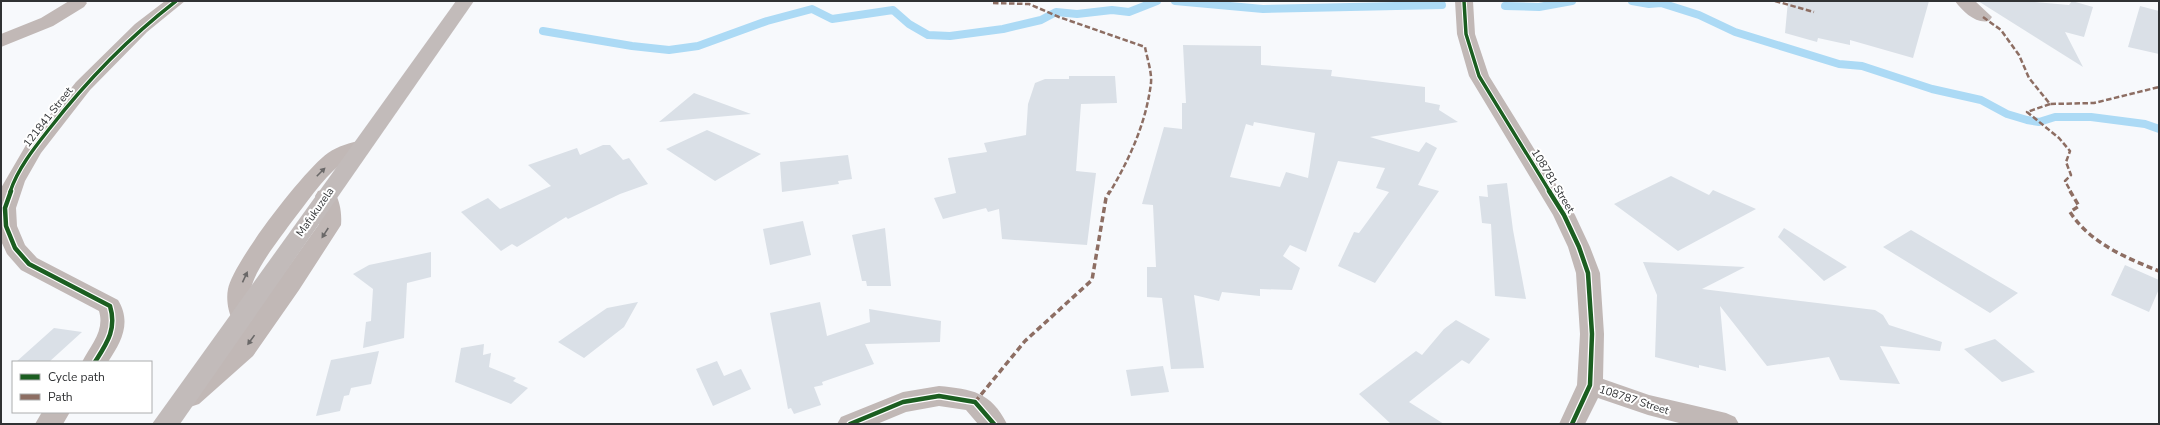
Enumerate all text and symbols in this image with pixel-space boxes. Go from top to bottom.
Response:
street label: 121841 Street [20,84,76,150]
street label: 108781 Street [1528,146,1578,216]
one-way arrow [316,167,326,177]
street label: Mafukuzela [293,184,337,240]
one-way arrow [321,227,329,238]
one-way arrow [242,271,248,283]
one-way arrow [247,334,255,345]
legend [12,361,152,413]
text: Cycle path [48,369,105,385]
street label: 108787 Street [1597,382,1671,418]
text: Path [48,389,73,405]

